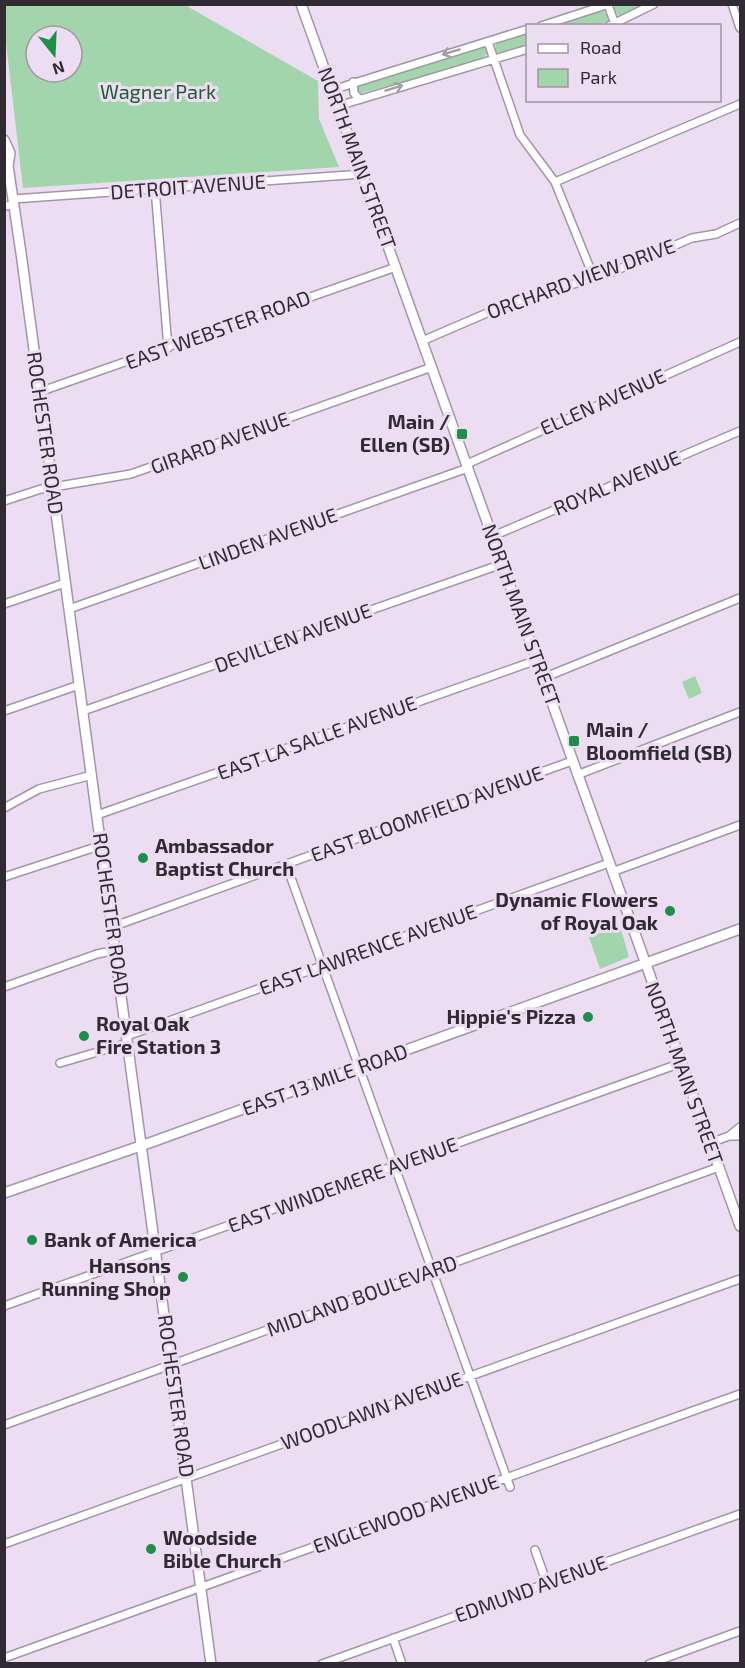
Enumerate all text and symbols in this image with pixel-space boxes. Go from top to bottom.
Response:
north arrow [24,24,84,84]
legend [526,24,721,102]
text: Road [580,36,621,58]
one-way arrow [442,47,461,58]
text: N [50,58,67,80]
street label: NORTH MAIN STREET [314,63,402,252]
text: Park [580,66,617,88]
park label: Wagner Park [100,79,216,103]
one-way arrow [384,82,403,93]
street label: DETROIT AVENUE [109,169,267,203]
street label: ORCHARD VIEW DRIVE [483,233,678,323]
street label: EAST WEBSTER ROAD [122,284,313,374]
street label: ROCHESTER ROAD [23,350,69,516]
street label: ELLEN AVENUE [536,363,669,439]
street label: GIRARD AVENUE [147,406,292,478]
place label: Main / Ellen (SB) [360,409,450,456]
marker: Main / Ellen (SB) [455,427,469,441]
street label: ROYAL AVENUE [549,445,684,520]
street label: LINDEN AVENUE [195,502,340,574]
street label: NORTH MAIN STREET [478,520,566,709]
street label: DEVILLEN AVENUE [211,597,375,677]
street label: EAST LA SALLE AVENUE [214,690,420,784]
place label: Main / Bloomfield (SB) [586,717,732,764]
marker: Main / Bloomfield (SB) [567,734,581,748]
street label: EAST BLOOMFIELD AVENUE [307,760,546,866]
street label: ROCHESTER ROAD [89,831,135,997]
place label: Ambassador Baptist Church [155,833,294,880]
marker: Ambassador Baptist Church [136,851,150,865]
place label: Dynamic Flowers of Royal Oak [495,887,659,935]
street label: EAST LAWRENCE AVENUE [256,898,480,1000]
marker: Dynamic Flowers of Royal Oak [663,904,677,918]
street label: NORTH MAIN STREET [641,978,729,1167]
place label: Hippie's Pizza [447,1004,576,1028]
marker: Hippie's Pizza [581,1010,595,1024]
place label: Royal Oak Fire Station 3 [96,1011,221,1058]
marker: Royal Oak Fire Station 3 [77,1029,91,1043]
street label: EAST 13 MILE ROAD [239,1038,411,1120]
street label: EAST WINDEMERE AVENUE [224,1131,461,1237]
place label: Bank of America [44,1227,197,1251]
marker: Bank of America [25,1233,39,1247]
street label: MIDLAND BOULEVARD [263,1249,460,1341]
place label: Hansons Running Shop [41,1253,171,1300]
marker: Hansons Running Shop [176,1270,190,1284]
street label: ROCHESTER ROAD [154,1313,200,1479]
street label: WOODLAWN AVENUE [277,1366,466,1454]
street label: ENGLEWOOD AVENUE [309,1468,502,1558]
place label: Woodside Bible Church [163,1525,282,1572]
marker: Woodside Bible Church [144,1542,158,1556]
street label: EDMUND AVENUE [451,1549,610,1627]

